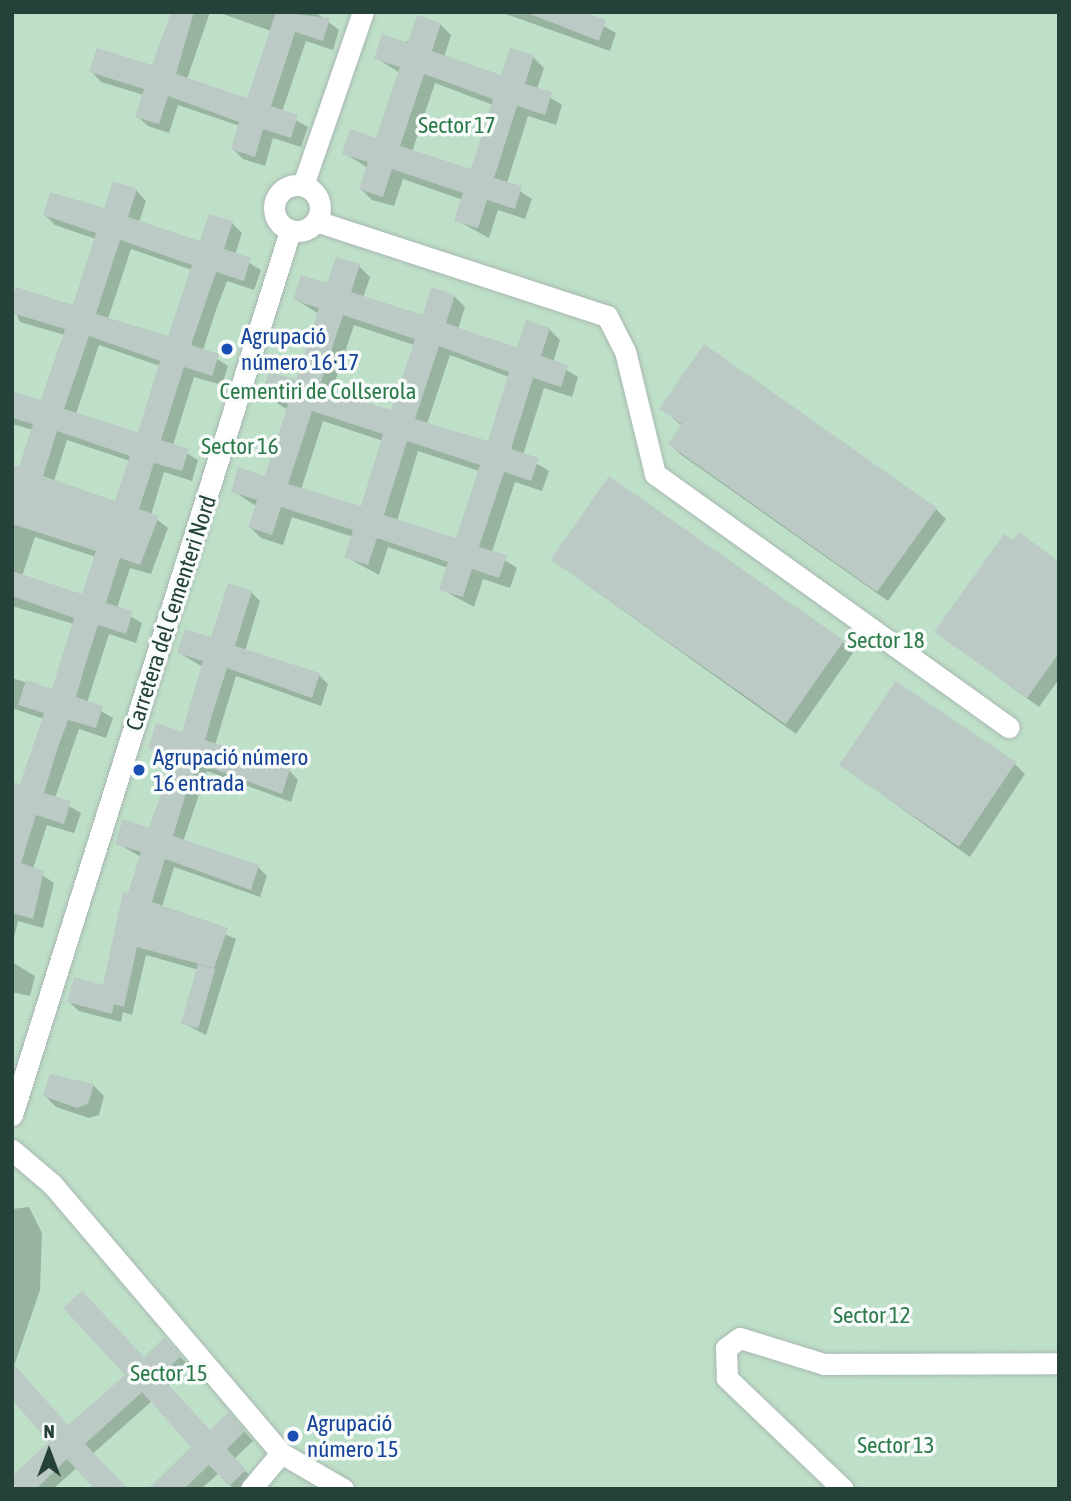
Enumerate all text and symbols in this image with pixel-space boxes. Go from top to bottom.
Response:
park label: Sector 17 [418,111,496,139]
place label: Agrupació número 16·17 [241,322,359,376]
marker: Agrupació número 16·17 [219,341,235,357]
park label: Cementiri de Collserola [220,377,416,405]
park label: Sector 16 [201,432,279,460]
street label: Carretera del Cementeri Nord [120,492,222,734]
park label: Sector 18 [847,626,925,654]
place label: Agrupació número 16 entrada [153,743,308,797]
marker: Agrupació número 16 entrada [131,762,147,778]
park label: Sector 12 [833,1301,911,1329]
park label: Sector 15 [130,1359,208,1387]
place label: Agrupació número 15 [307,1409,399,1463]
north arrow [14,1417,84,1487]
text: N [43,1420,55,1442]
marker: Agrupació número 15 [285,1428,301,1444]
park label: Sector 13 [857,1431,935,1459]

